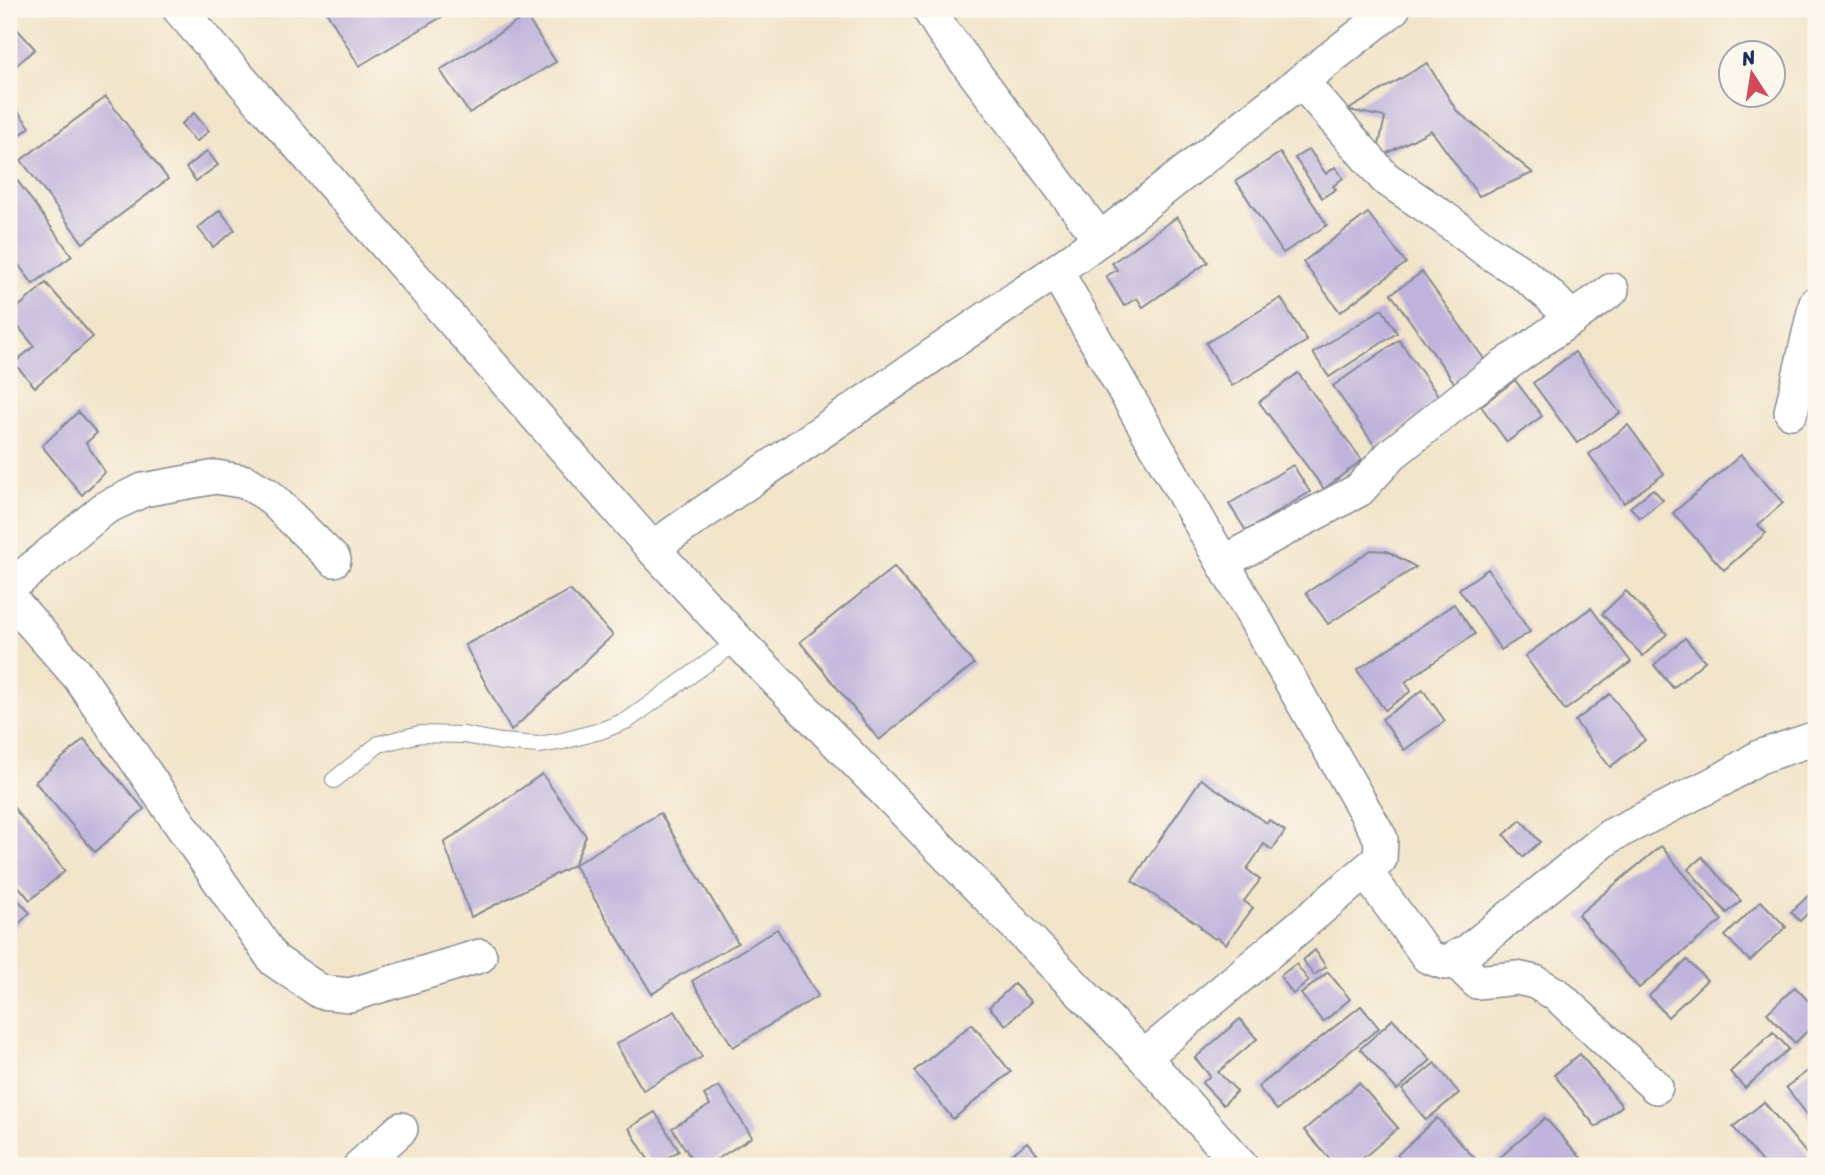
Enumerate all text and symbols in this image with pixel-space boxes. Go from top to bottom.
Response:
north arrow [1716,38,1786,108]
text: N [1738,40,1759,76]

